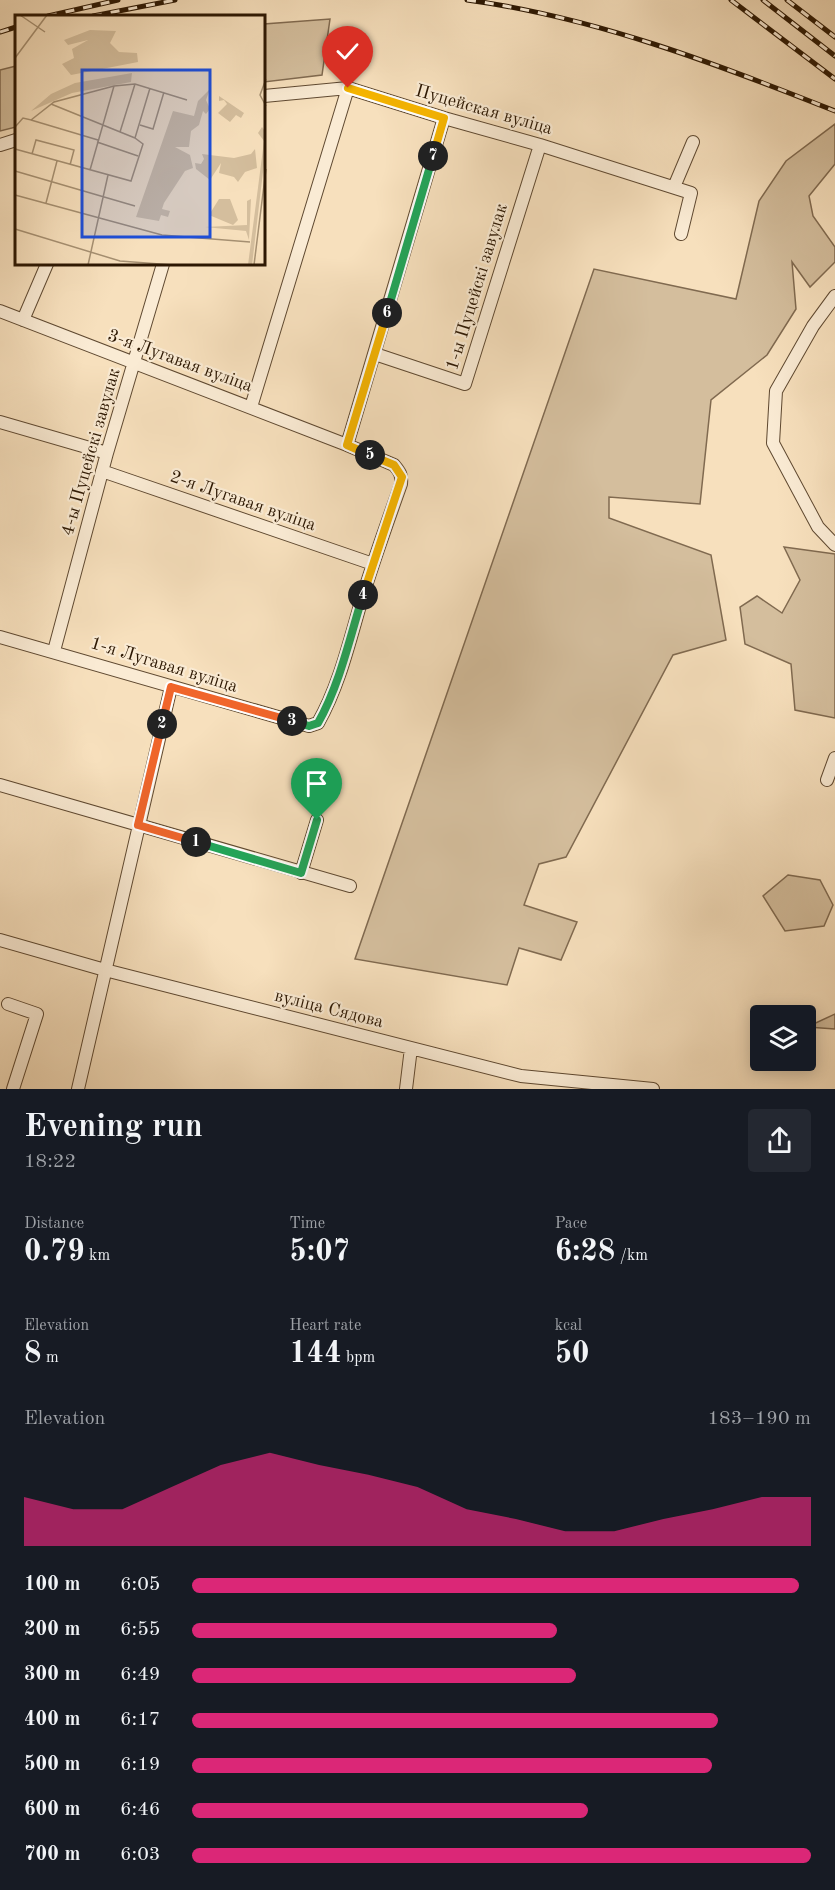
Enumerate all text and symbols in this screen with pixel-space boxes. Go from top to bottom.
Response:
inset map [15,15,266,266]
pin [322,26,373,88]
icon: check [331,35,364,68]
street label: Пуцейская вуліца [413,82,555,138]
pin: 7 [418,141,448,171]
text: 7 [428,148,438,164]
street label: 1-ы Пуцейскі завулак [443,202,511,372]
pin: 6 [372,298,402,328]
text: 6 [382,305,392,321]
street label: 3-я Лугавая вуліца [105,326,255,396]
street label: 4-ы Пуцейскі завулак [58,366,124,538]
pin: 5 [355,440,385,470]
text: 5 [365,447,375,463]
street label: 2-я Лугавая вуліца [168,468,318,534]
pin: 4 [348,580,378,610]
text: 4 [358,587,368,603]
street label: 1-я Лугавая вуліца [88,634,240,696]
pin: 3 [277,706,307,736]
pin: 2 [147,709,177,739]
text: 3 [287,713,297,729]
text: 2 [157,716,167,732]
pin [291,758,342,820]
icon: arrive [300,767,333,800]
pin: 1 [181,827,211,857]
text: 1 [191,834,201,850]
street label: вуліца Сядова [273,987,385,1031]
map controls [750,1005,816,1071]
button: layers [750,1005,816,1071]
button: share [748,1109,811,1172]
text: Evening run [24,1111,203,1144]
text: 18:22 [24,1152,76,1172]
text: Distance [24,1216,84,1232]
text: Time [289,1216,325,1232]
text: Pace [555,1216,587,1232]
text: 0.79 [24,1237,85,1267]
text: 5:07 [289,1237,350,1267]
text: 6:28 [555,1237,615,1267]
text: km [85,1248,110,1264]
text: /km [615,1248,648,1264]
text: Elevation [24,1318,89,1334]
text: Heart rate [289,1318,361,1334]
text: kcal [555,1318,582,1334]
text: 8 [24,1339,41,1369]
text: 144 [289,1339,342,1369]
text: 50 [555,1339,589,1369]
text: m [41,1350,59,1366]
text: bpm [342,1350,375,1366]
text: Elevation [24,1409,105,1429]
text: 183–190 m [708,1409,811,1429]
text: 100 m [24,1575,80,1595]
text: 6:05 [120,1575,160,1595]
text: 200 m [24,1620,80,1640]
text: 6:55 [120,1620,160,1640]
text: 300 m [24,1665,80,1685]
text: 6:49 [120,1665,160,1685]
text: 400 m [24,1710,80,1730]
text: 6:17 [120,1710,160,1730]
text: 500 m [24,1755,80,1775]
text: 6:19 [120,1755,160,1775]
text: 600 m [24,1800,80,1820]
text: 6:46 [120,1800,160,1820]
text: 700 m [24,1845,80,1865]
text: 6:03 [120,1845,160,1865]

